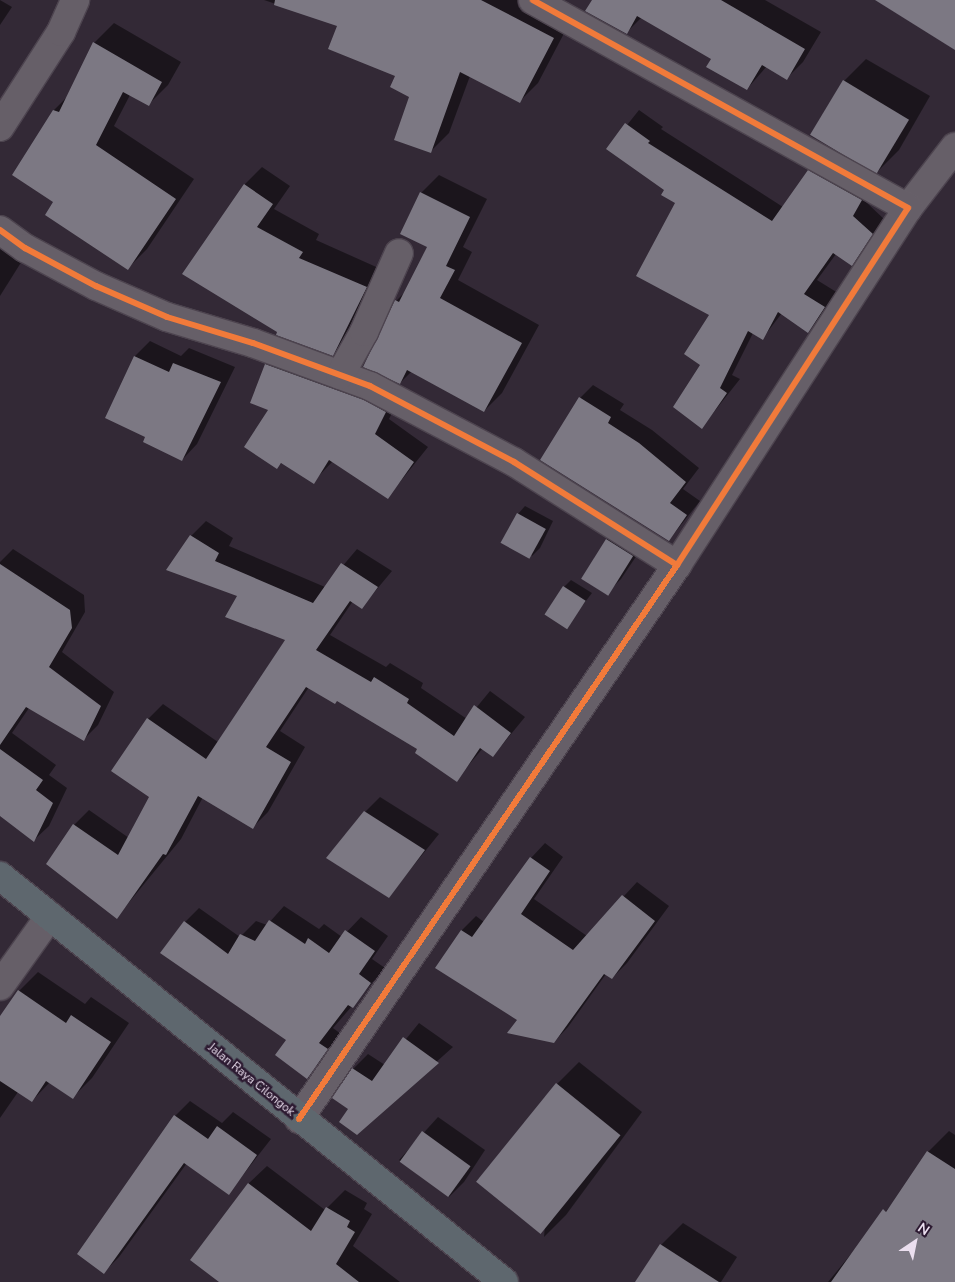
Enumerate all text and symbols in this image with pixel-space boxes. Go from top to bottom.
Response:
street label: Jalan Raya Cilongok [205,1041,297,1119]
north arrow [890,1217,940,1267]
text: N [914,1218,933,1240]

